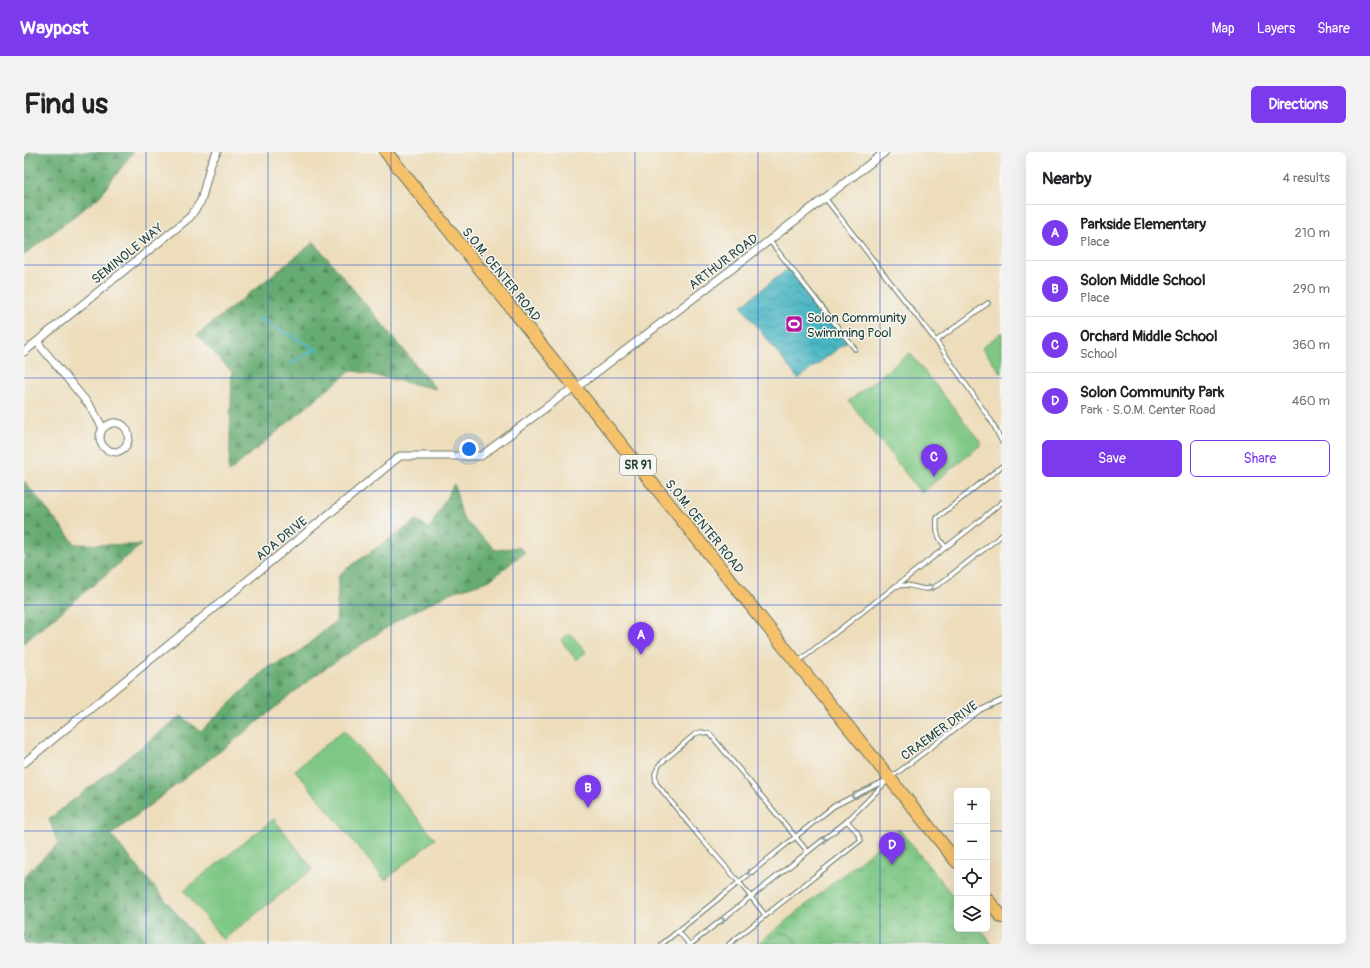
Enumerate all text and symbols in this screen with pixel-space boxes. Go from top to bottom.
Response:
text: Waypost [20,16,89,40]
text: Map [1212,20,1235,37]
text: Layers [1257,20,1295,37]
text: Share [1317,20,1350,37]
button: Directions [1251,86,1346,123]
text: Find us [24,87,108,122]
text: Nearby [1042,168,1091,189]
text: 4 results [1283,170,1330,186]
text: Parkside Elementary [1080,215,1206,234]
street label: SEMINOLE WAY [89,220,167,288]
street label: S.O.M. CENTER ROAD [458,224,544,325]
text: A [1051,225,1059,241]
text: 210 m [1294,225,1330,241]
street label: ARTHUR ROAD [686,231,761,293]
text: Place [1080,234,1109,250]
text: Solon Middle School [1080,271,1206,290]
text: B [1051,281,1059,297]
text: 290 m [1293,281,1330,297]
text: Place [1080,290,1109,306]
place label: Solon Community Swimming Pool [807,310,907,341]
sports icon: Solon Community Swimming Pool [784,314,804,334]
text: Orchard Middle School [1080,327,1218,346]
text: C [1051,337,1059,353]
text: 360 m [1292,337,1330,353]
text: School [1080,346,1117,362]
text: Solon Community Park [1080,383,1224,402]
text: D [1051,393,1059,409]
text: 460 m [1292,393,1330,409]
text: Park · S.O.M. Center Road [1080,402,1216,418]
your location [459,439,479,459]
button: Save [1042,440,1182,477]
button: Share [1190,440,1330,477]
pin: C [921,444,947,477]
road number: SR 91 [620,455,656,475]
street label: S.O.M. CENTER ROAD [661,476,747,577]
street label: ADA DRIVE [253,513,311,564]
one-way arrow [928,584,935,592]
pin: A [628,622,654,655]
street label: CRAEMER DRIVE [898,697,981,764]
pin: B [575,775,601,808]
map controls [954,788,990,932]
button: + [954,788,990,824]
one-way arrow [851,791,858,799]
button: − [954,824,990,860]
pin: D [879,832,905,865]
one-way arrow [819,838,826,845]
button: locate [954,860,990,896]
one-way arrow [747,869,754,876]
button: layers [954,896,990,932]
one-way arrow [717,918,724,925]

